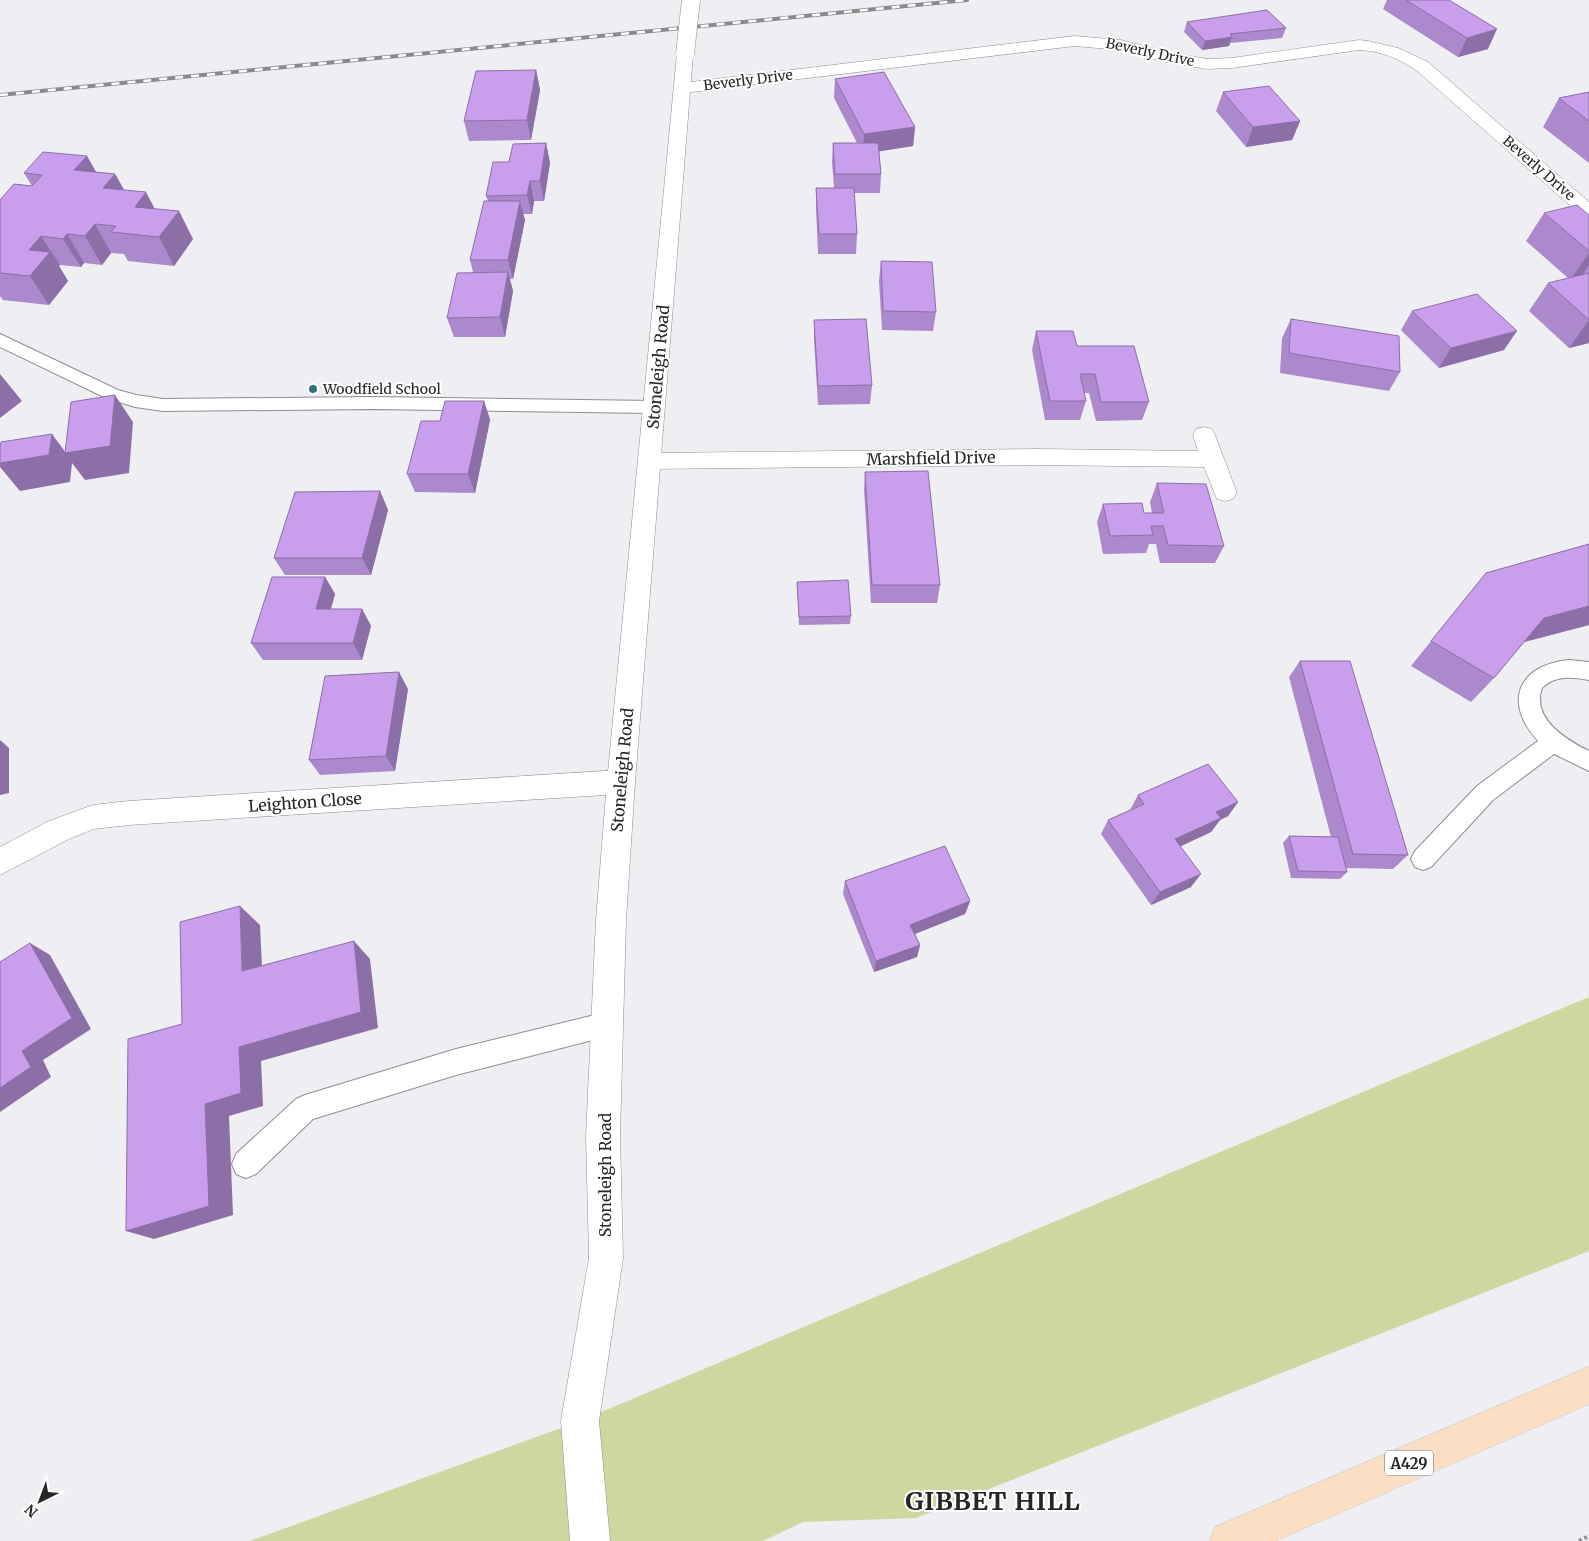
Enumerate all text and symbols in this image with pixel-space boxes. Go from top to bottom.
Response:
street label: Beverly Drive [1104,34,1196,70]
street label: Beverly Drive [702,66,794,94]
street label: Beverly Drive [1499,132,1579,204]
street label: Stoneleigh Road [643,304,673,430]
place label: Woodfield School [322,380,441,398]
marker: Woodfield School [307,383,319,395]
street label: Marshfield Drive [866,447,996,469]
street label: Stoneleigh Road [607,707,637,833]
street label: Leighton Close [248,788,362,816]
street label: Stoneleigh Road [595,1112,615,1237]
road number: A429 [1385,1450,1433,1476]
north arrow [15,1476,65,1526]
district label: GIBBET HILL [905,1485,1081,1517]
text: N [21,1500,41,1521]

